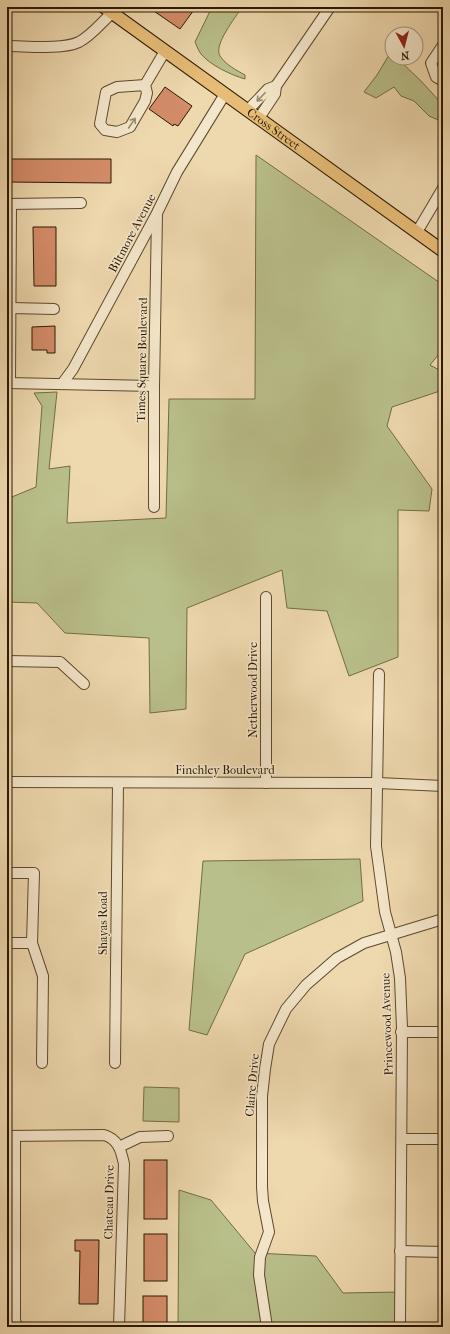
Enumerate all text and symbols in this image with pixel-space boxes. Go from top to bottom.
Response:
north arrow [384,26,424,66]
text: N [400,48,410,62]
one-way arrow [256,92,266,102]
street label: Cross Street [244,105,304,153]
one-way arrow [128,117,136,128]
street label: Biltmore Avenue [105,191,159,275]
street label: Times Square Boulevard [134,297,150,423]
street label: Netherwood Drive [246,642,260,738]
street label: Finchley Boulevard [175,763,275,777]
street label: Shayas Road [96,891,110,955]
street label: Princewood Avenue [378,972,396,1076]
street label: Claire Drive [242,1053,262,1117]
street label: Chateau Drive [101,1164,117,1240]

